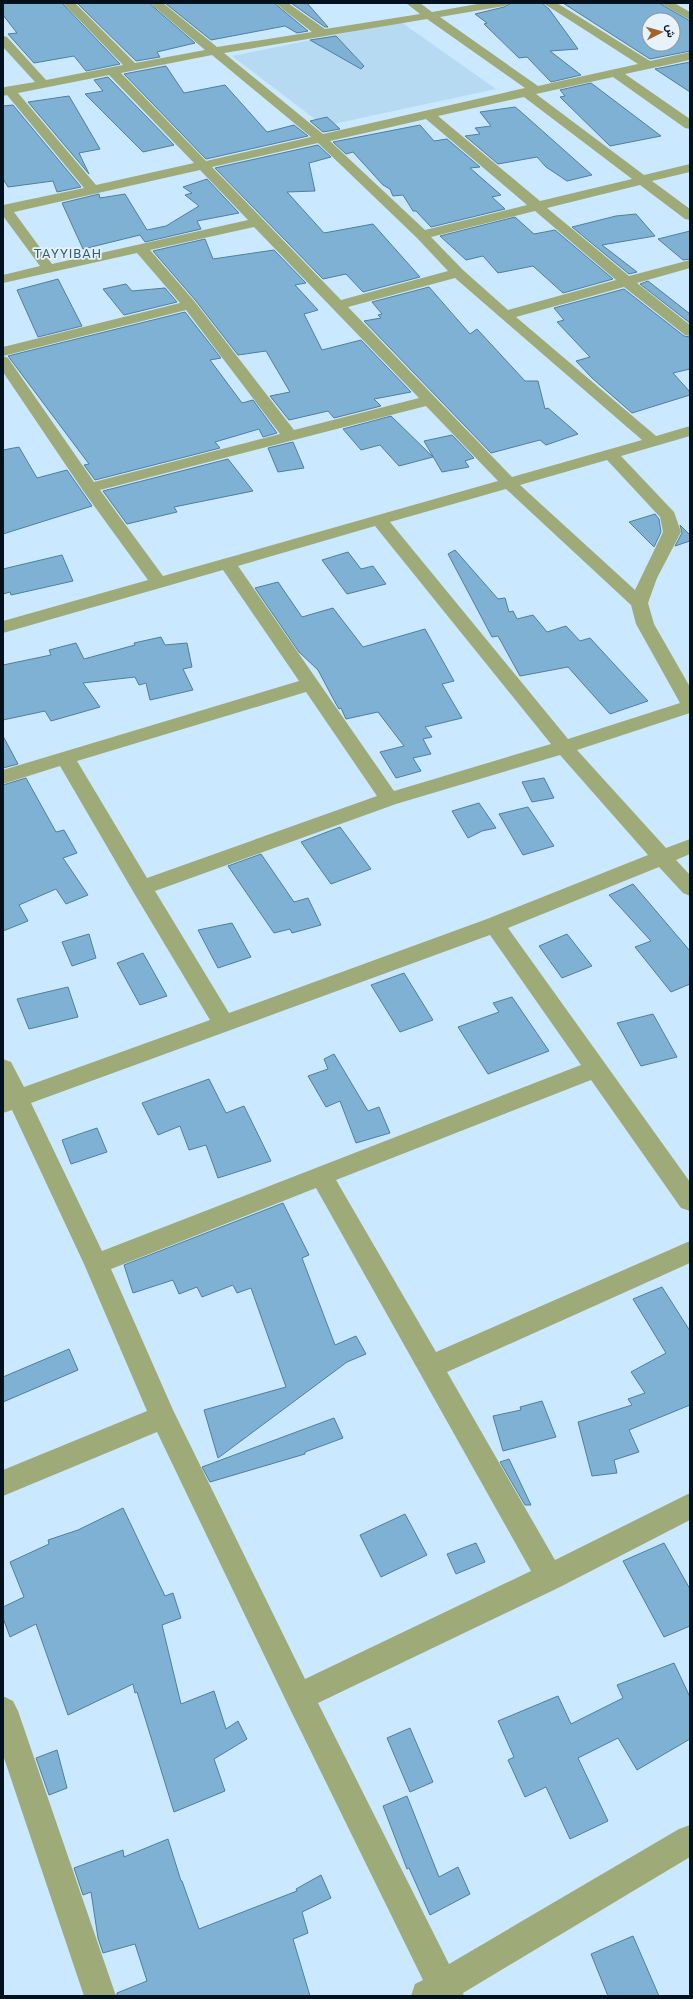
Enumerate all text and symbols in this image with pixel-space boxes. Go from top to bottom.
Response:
north arrow [641,12,681,52]
text: ش [663,24,678,38]
district label: TAYYIBAH [34,246,102,261]

